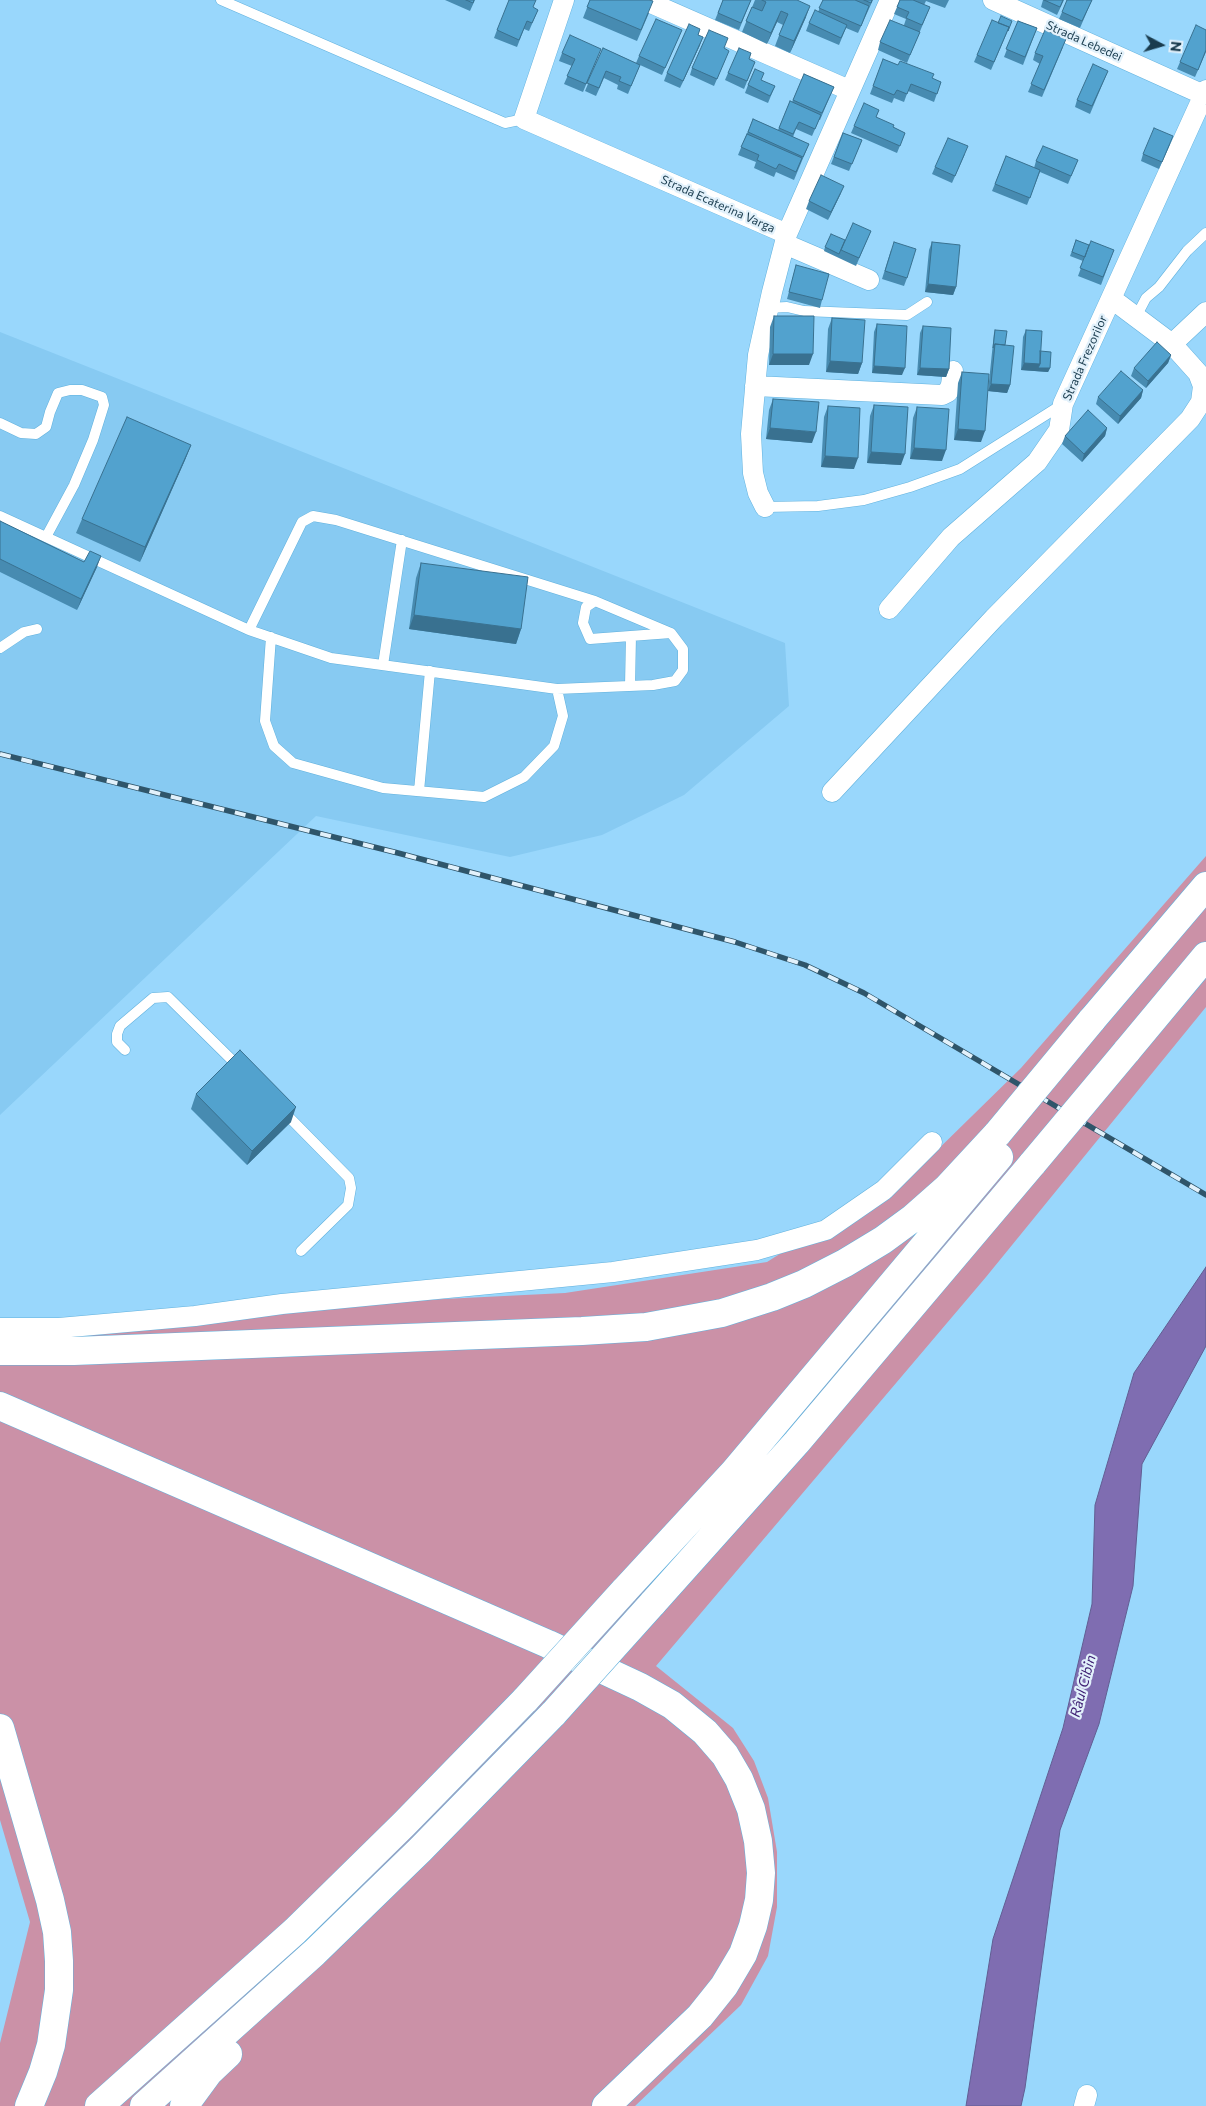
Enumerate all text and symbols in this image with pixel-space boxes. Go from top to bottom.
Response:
street label: Strada Lebedei [1044,18,1124,64]
north arrow [1136,20,1186,70]
text: N [1167,41,1185,53]
street label: Strada Ecaterina Varga [659,172,777,236]
street label: Strada Frezorilor [1060,313,1110,403]
water label: Râul Cibin [1067,1653,1099,1719]

